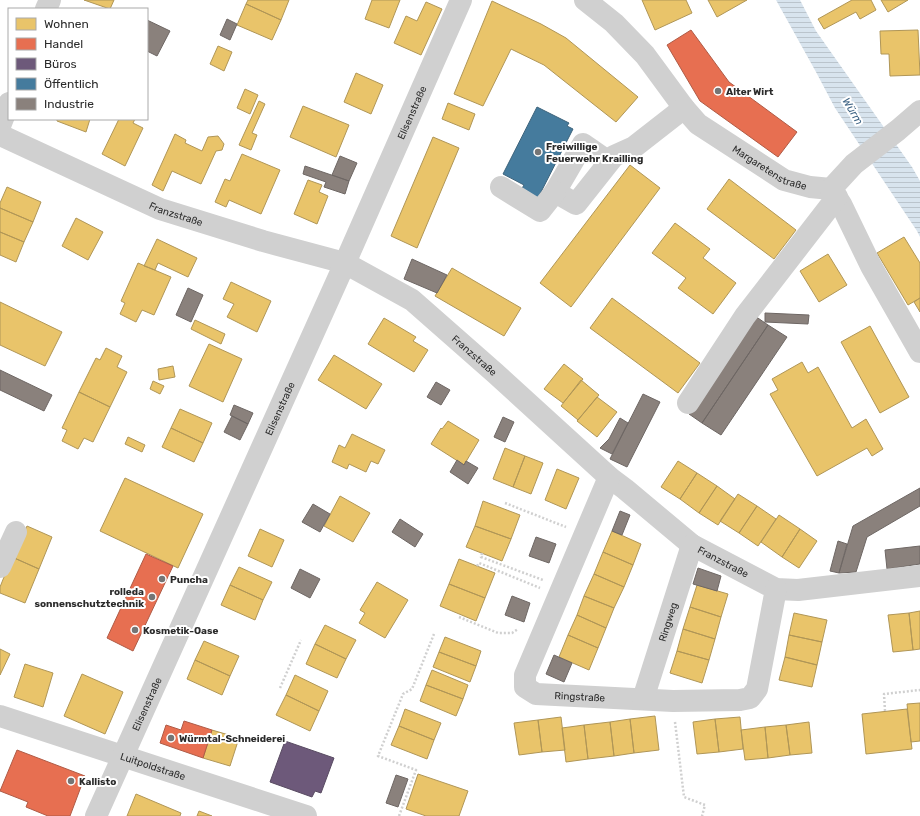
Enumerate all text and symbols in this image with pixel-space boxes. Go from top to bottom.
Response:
legend [8,8,148,120]
text: Wohnen [44,17,89,31]
text: Handel [44,37,83,51]
text: Büros [44,57,77,71]
text: Öffentlich [44,77,99,91]
street label: Elisenstraße [395,84,430,142]
marker: Alter Wirt [713,86,723,96]
place label: Alter Wirt [726,86,774,98]
water label: Würm [839,95,866,127]
text: Industrie [44,97,94,111]
place label: Freiwillige Feuerwehr Krailling [546,141,643,165]
street label: Margaretenstraße [730,143,808,193]
marker: Freiwillige Feuerwehr Krailling [533,147,543,157]
street label: Franzstraße [147,200,204,229]
street label: Franzstraße [449,333,499,379]
street label: Elisenstraße [263,380,298,437]
street label: Franzstraße [695,544,751,581]
marker: Puncha [157,574,167,584]
place label: Puncha [170,574,208,586]
place label: rolleda sonnenschutztechnik [34,586,144,610]
marker: rolleda sonnenschutztechnik [147,592,157,602]
street label: Ringweg [657,601,680,643]
marker: Kosmetik-Oase [130,625,140,635]
place label: Kosmetik-Oase [143,625,218,637]
street label: Elisenstraße [130,675,165,733]
street label: Ringstraße [554,690,606,705]
marker: Würmtal-Schneiderei [166,733,176,743]
place label: Würmtal-Schneiderei [179,733,285,745]
street label: Luitpoldstraße [119,751,187,783]
marker: Kallisto [66,776,76,786]
place label: Kallisto [79,776,116,788]

